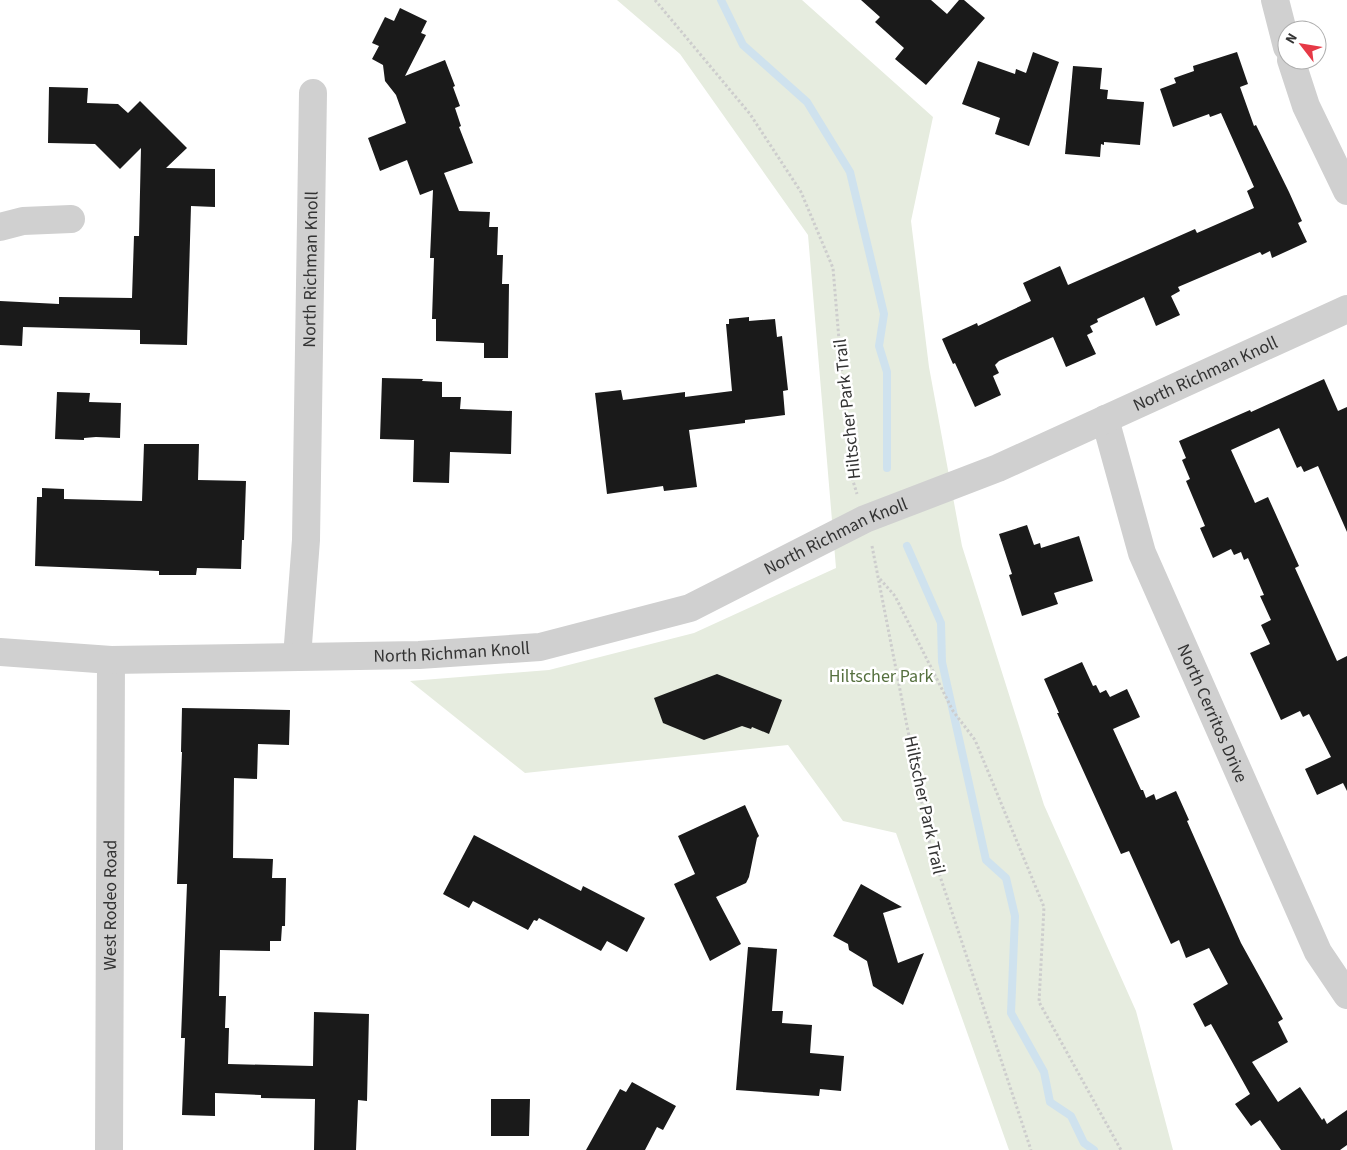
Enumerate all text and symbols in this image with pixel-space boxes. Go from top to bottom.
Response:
north arrow [1277,20,1327,70]
text: N [1281,30,1303,48]
street label: North Richman Knoll [297,191,324,348]
street label: North Richman Knoll [1129,330,1282,418]
street label: Hiltscher Park Trail [828,338,867,480]
street label: North Richman Knoll [760,492,911,581]
street label: North Richman Knoll [373,636,531,669]
street label: North Cerritos Drive [1171,640,1254,787]
park label: Hiltscher Park [829,664,933,689]
street label: Hiltscher Park Trail [898,734,951,877]
street label: West Rodeo Road [98,840,123,970]

